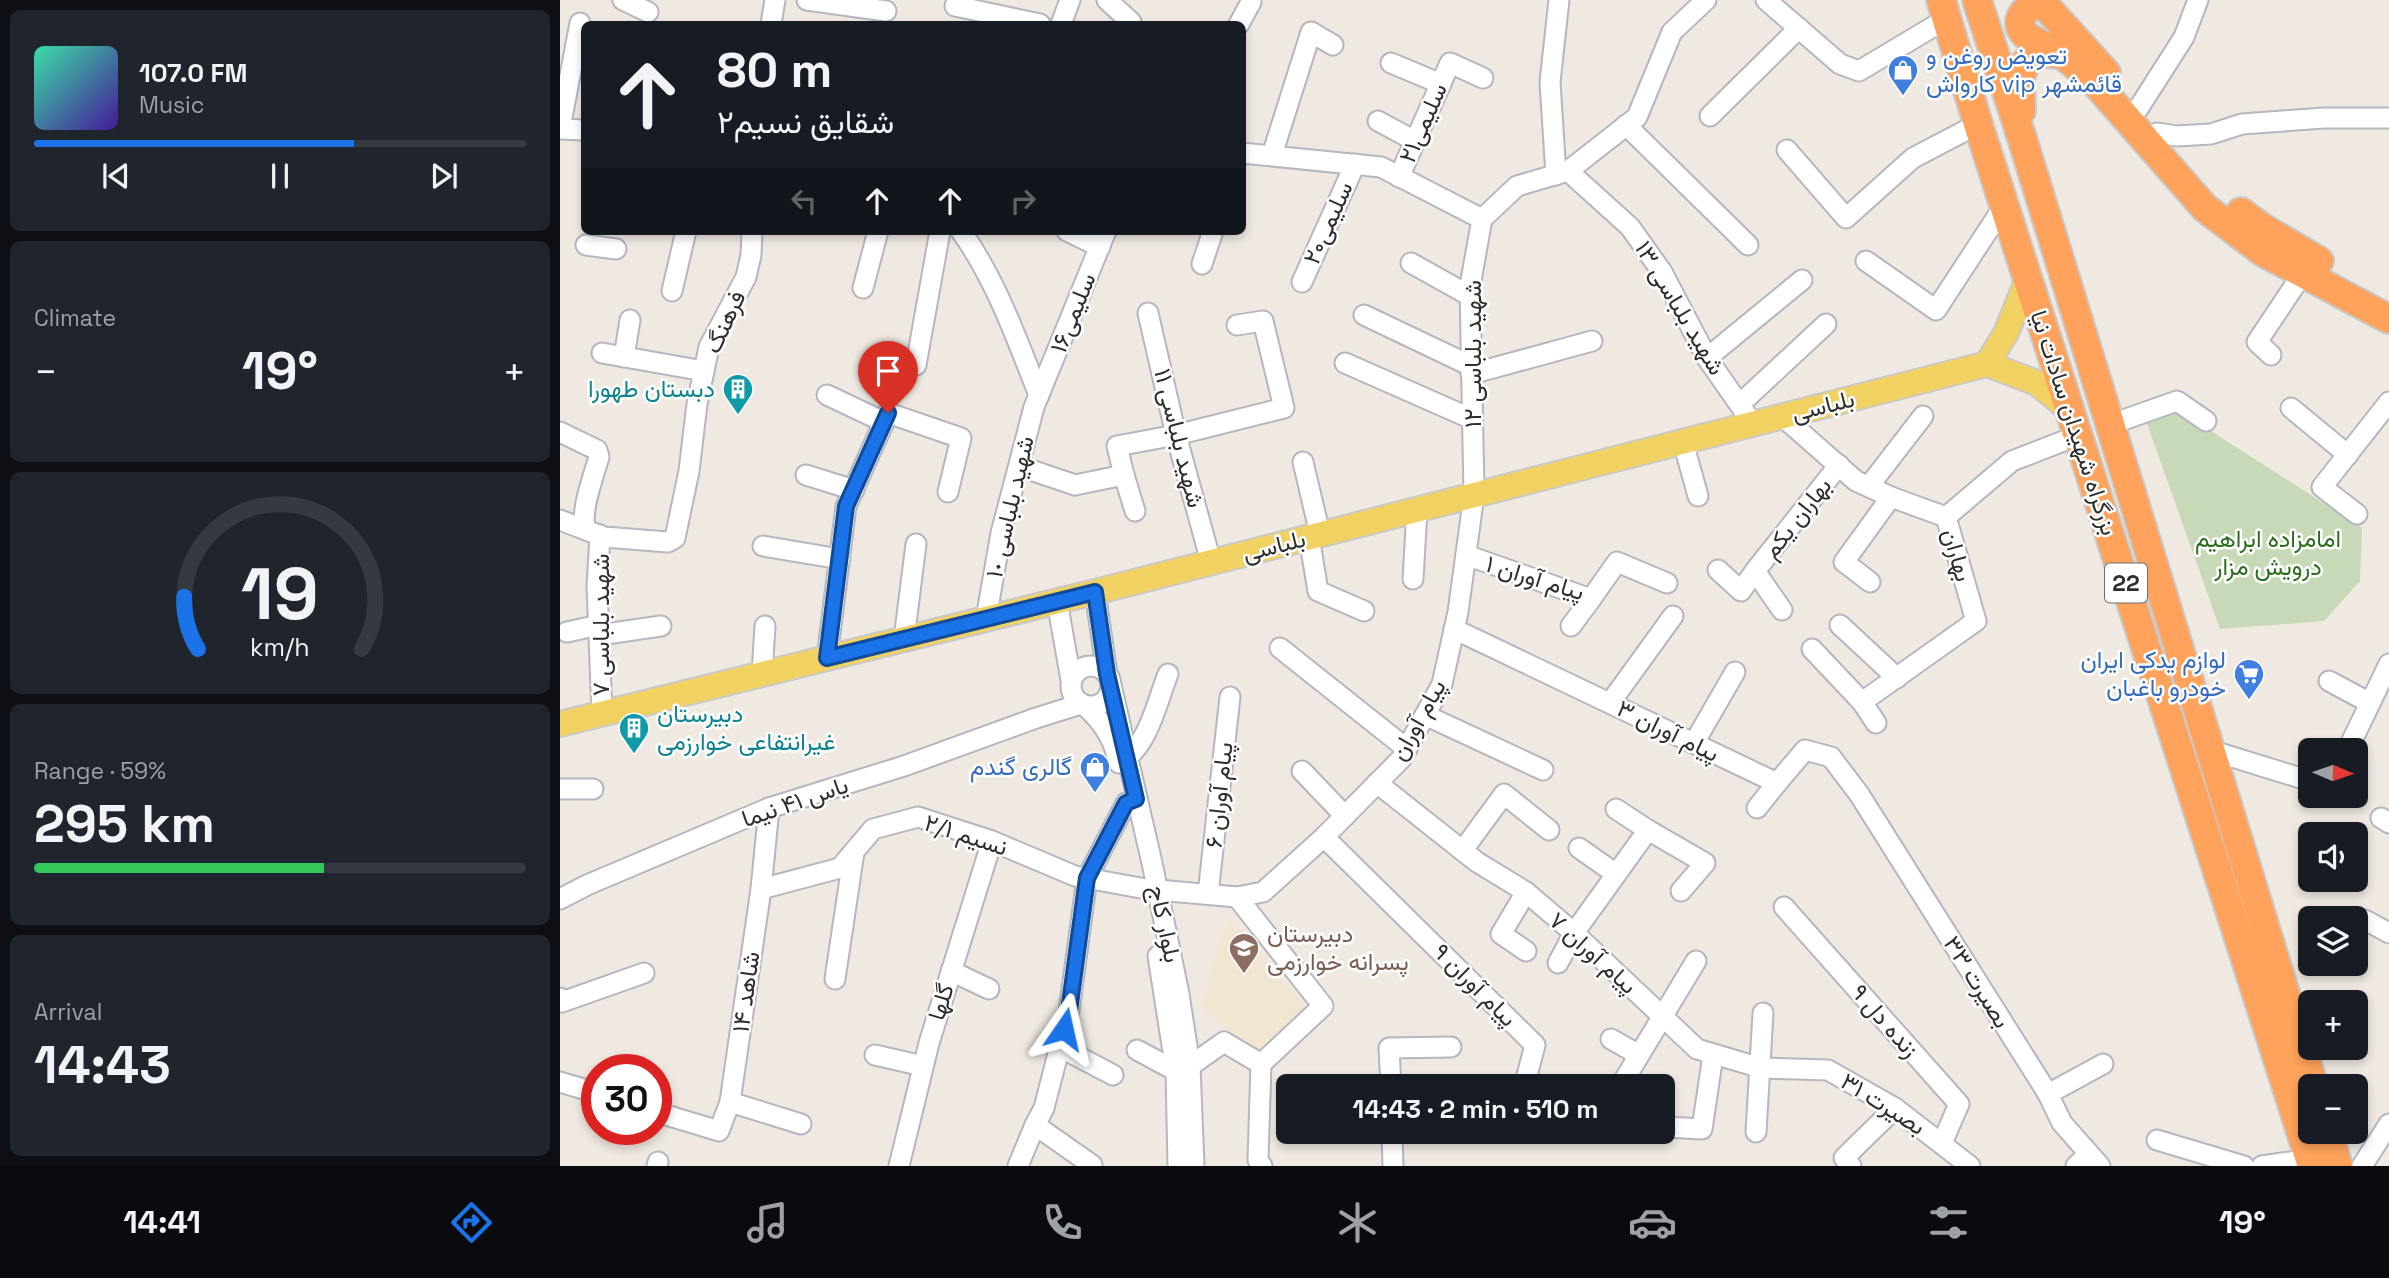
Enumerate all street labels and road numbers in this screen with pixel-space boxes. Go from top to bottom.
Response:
street label: سلیمی۲۱ [1391,78,1454,168]
street label: سلیمی۲۰ [1296,176,1360,269]
street label: شهید بلباسی ١٣ [1628,235,1733,381]
street label: سلیمی۱۶ [1043,268,1103,357]
street label: شهید بلباسی ١٢ [1457,280,1488,428]
street label: فرهنگ [697,285,752,358]
street label: بزرگراه شهیدان سادات نیا [2023,306,2125,539]
street label: شهید بلباسی ١١ [1147,365,1212,511]
street label: بلباسی [1788,383,1858,428]
street label: شهید بلباسی ١٠ [978,433,1041,581]
street label: بهاران یکم [1755,471,1839,565]
street label: بلباسی [1239,523,1309,568]
street label: بهاران [1935,525,1980,585]
street label: پیام آوران ۱ [1482,548,1588,608]
street label: شهید بلباسی ۷ [585,554,616,696]
road number: 22 [2105,564,2147,603]
street label: پیام آوران [1383,674,1453,766]
street label: پیام آوران ۳ [1611,692,1725,770]
street label: پیام آوران ۶ [1198,741,1240,849]
street label: یاس ۴۱ نیما [737,769,852,834]
street label: نسیم ۲/۱ [920,807,1012,863]
street label: بلوار کاج [1141,882,1189,966]
street label: پیام آوران ۷ [1542,905,1644,1001]
street label: بصیرت ۳۳ [1937,930,2018,1034]
street label: پیام آوران ۹ [1426,936,1524,1034]
street label: شاهد ۱۴ [724,949,767,1034]
street label: زنده دل ۹ [1845,977,1926,1064]
street label: گلها [920,980,961,1024]
street label: بصیرت ۳۱ [1835,1065,1932,1142]

